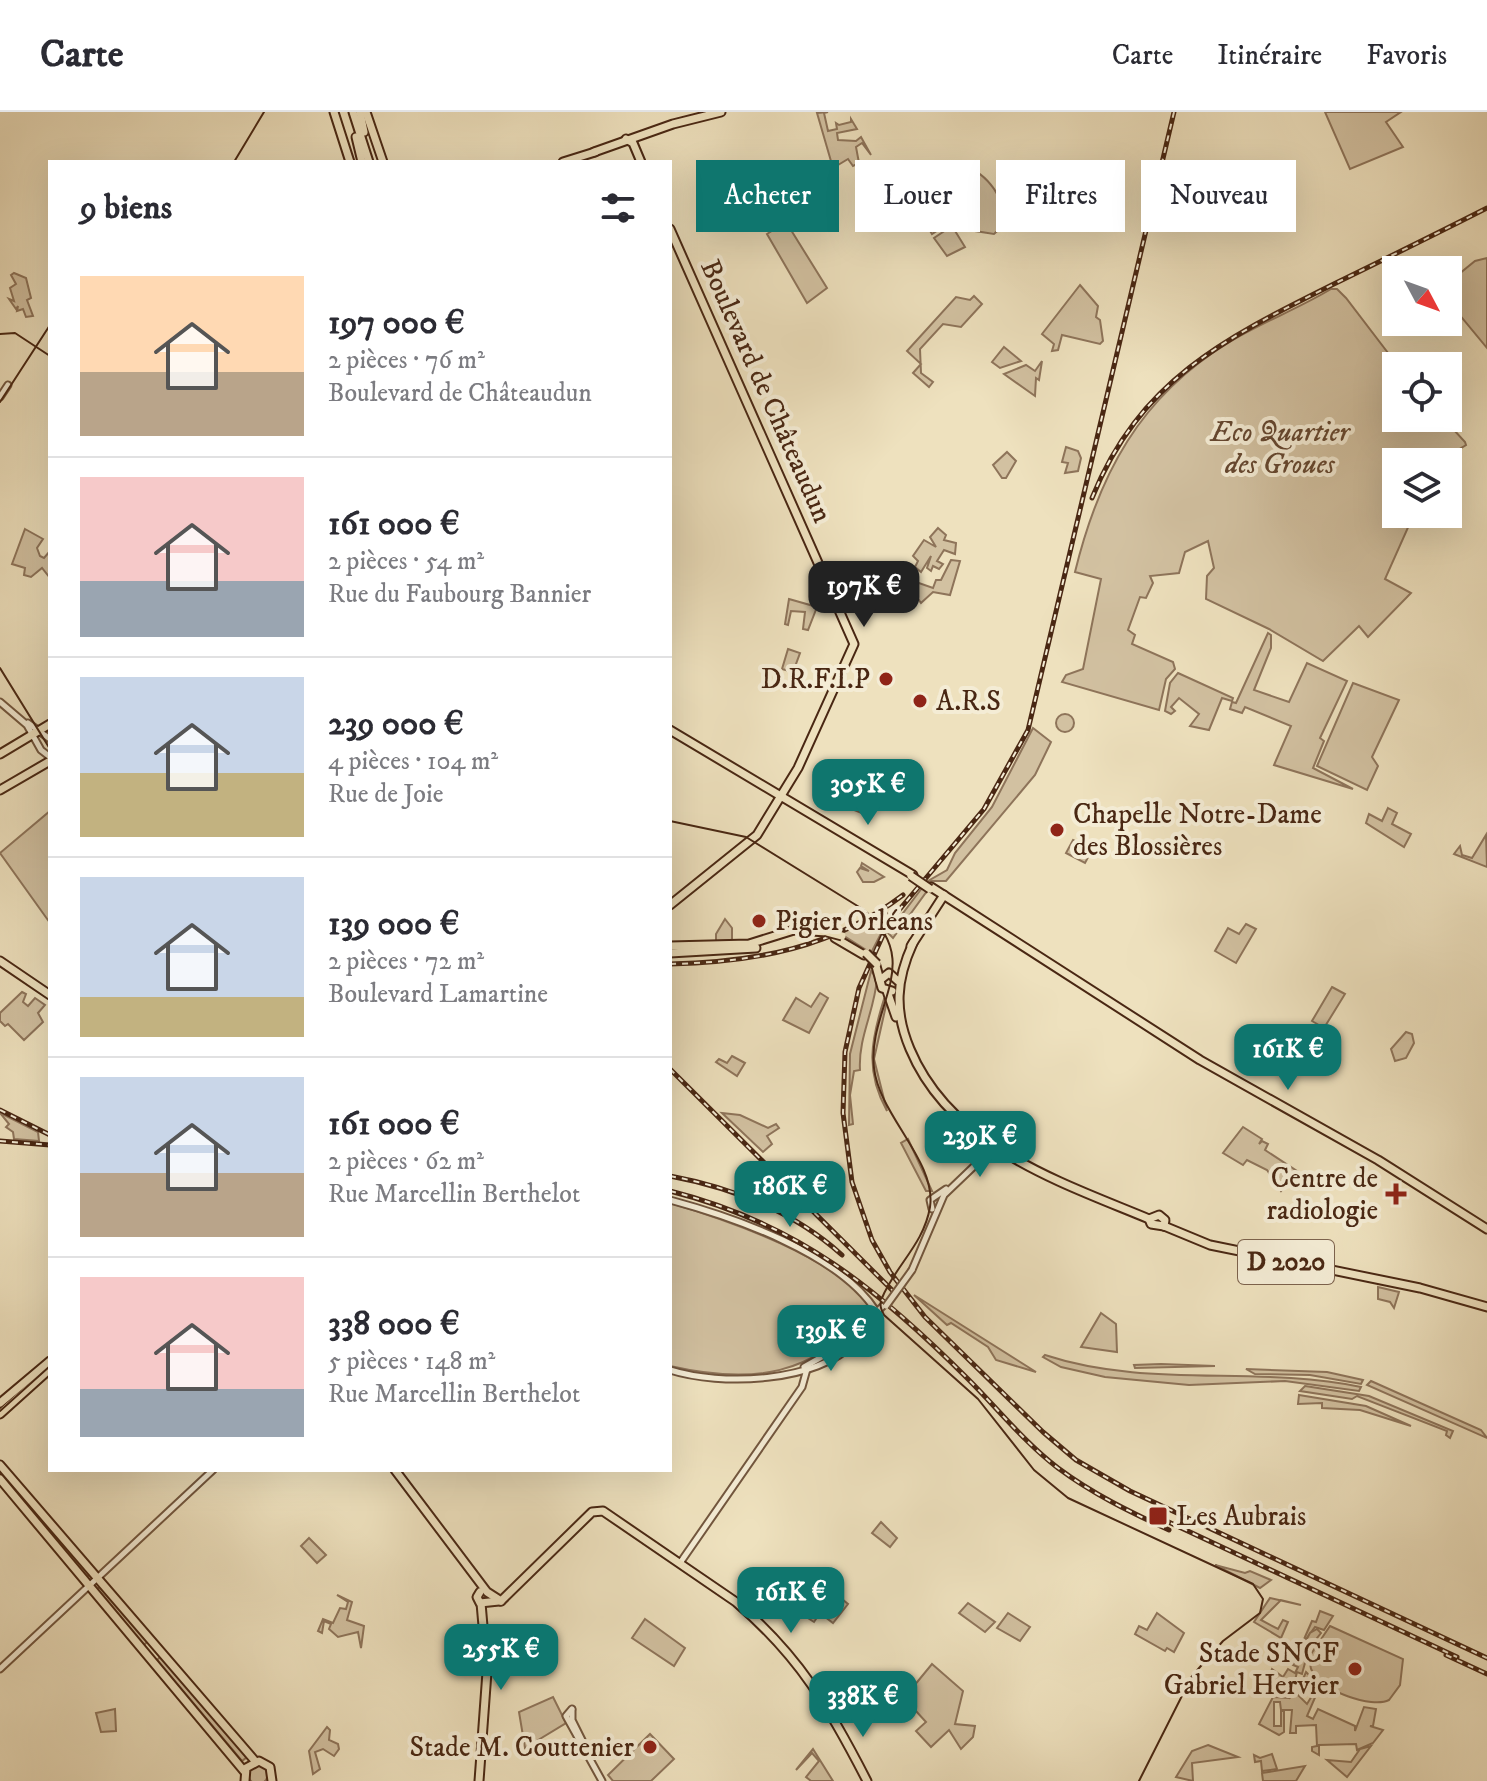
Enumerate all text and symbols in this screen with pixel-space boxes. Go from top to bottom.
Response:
text: Carte [40,31,123,79]
text: Carte [1112,38,1173,73]
text: Itinéraire [1217,38,1322,73]
text: Favoris [1366,38,1447,73]
chip: Acheter [696,160,839,232]
chip: Louer [855,160,980,232]
chip: Filtres [996,160,1125,232]
chip: Nouveau [1141,160,1296,232]
icon: filters [596,186,640,230]
text: 9 biens [80,187,172,229]
street label: Boulevard de Châteaudun [692,254,840,528]
north arrow [1382,256,1462,336]
map controls [1382,256,1462,528]
text: 197 000 € [328,302,465,344]
icon: home [144,308,240,404]
text: 2 pièces · 76 m² [328,344,485,377]
button: locate [1382,352,1462,432]
text: Boulevard de Châteaudun [328,377,592,410]
park label: Eco Quartier des Groues [1209,415,1351,482]
button: layers [1382,448,1462,528]
text: 161 000 € [328,503,460,545]
icon: home [144,509,240,605]
text: 2 pièces · 54 m² [328,545,484,578]
pin: 197K € [799,561,929,629]
text: 197K € [826,570,902,603]
text: Rue du Faubourg Bannier [328,578,591,611]
place label: D.R.F.I.P [761,662,870,697]
marker: D.R.F.I.P [877,670,895,688]
place label: A.R.S [936,684,1001,719]
marker: A.R.S [911,692,929,710]
text: 239 000 € [328,703,464,745]
icon: home [144,709,240,805]
text: 4 pièces · 104 m² [328,745,498,778]
pin: 305K € [803,759,933,827]
text: 305K € [830,768,906,801]
text: Rue de Joie [328,778,443,811]
place label: Chapelle Notre-Dame des Blossières [1073,797,1322,864]
marker: Chapelle Notre-Dame des Blossières [1048,821,1066,839]
text: 139 000 € [328,903,460,945]
place label: Pigier Orléans [775,904,933,939]
icon: home [144,909,240,1005]
marker: Pigier Orléans [750,912,768,930]
text: 2 pièces · 72 m² [328,945,484,978]
text: Boulevard Lamartine [328,978,548,1011]
pin: 161K € [1223,1024,1353,1092]
text: 161K € [1252,1033,1324,1066]
text: 161 000 € [328,1103,460,1145]
icon: home [144,1109,240,1205]
pin: 239K € [915,1111,1045,1179]
text: 239K € [943,1120,1017,1153]
text: 2 pièces · 62 m² [328,1145,484,1178]
pin: 186K € [725,1161,855,1229]
place label: Centre de radiologie [1267,1161,1378,1228]
text: 186K € [752,1170,828,1203]
text: Rue Marcellin Berthelot [328,1178,580,1211]
marker: Centre de radiologie [1385,1183,1407,1205]
road number: D 2020 [1238,1240,1334,1284]
text: 338 000 € [328,1303,460,1345]
pin: 139K € [766,1305,896,1373]
icon: home [144,1309,240,1405]
text: 139K € [795,1314,867,1347]
text: 5 pièces · 148 m² [328,1345,495,1378]
text: Rue Marcellin Berthelot [328,1378,580,1411]
place label: Les Aubrais [1176,1499,1306,1534]
marker: Les Aubrais [1147,1505,1169,1527]
pin: 161K € [726,1567,856,1635]
text: 161K € [755,1576,827,1609]
pin: 255K € [436,1624,566,1692]
text: 255K € [462,1633,540,1666]
place label: Stade SNCF Gabriel Hervier [1164,1636,1340,1703]
marker: Stade SNCF Gabriel Hervier [1346,1660,1364,1678]
pin: 338K € [798,1671,928,1739]
text: 338K € [827,1680,899,1713]
place label: Stade M. Couttenier [410,1730,635,1765]
marker: Stade M. Couttenier [641,1738,659,1756]

